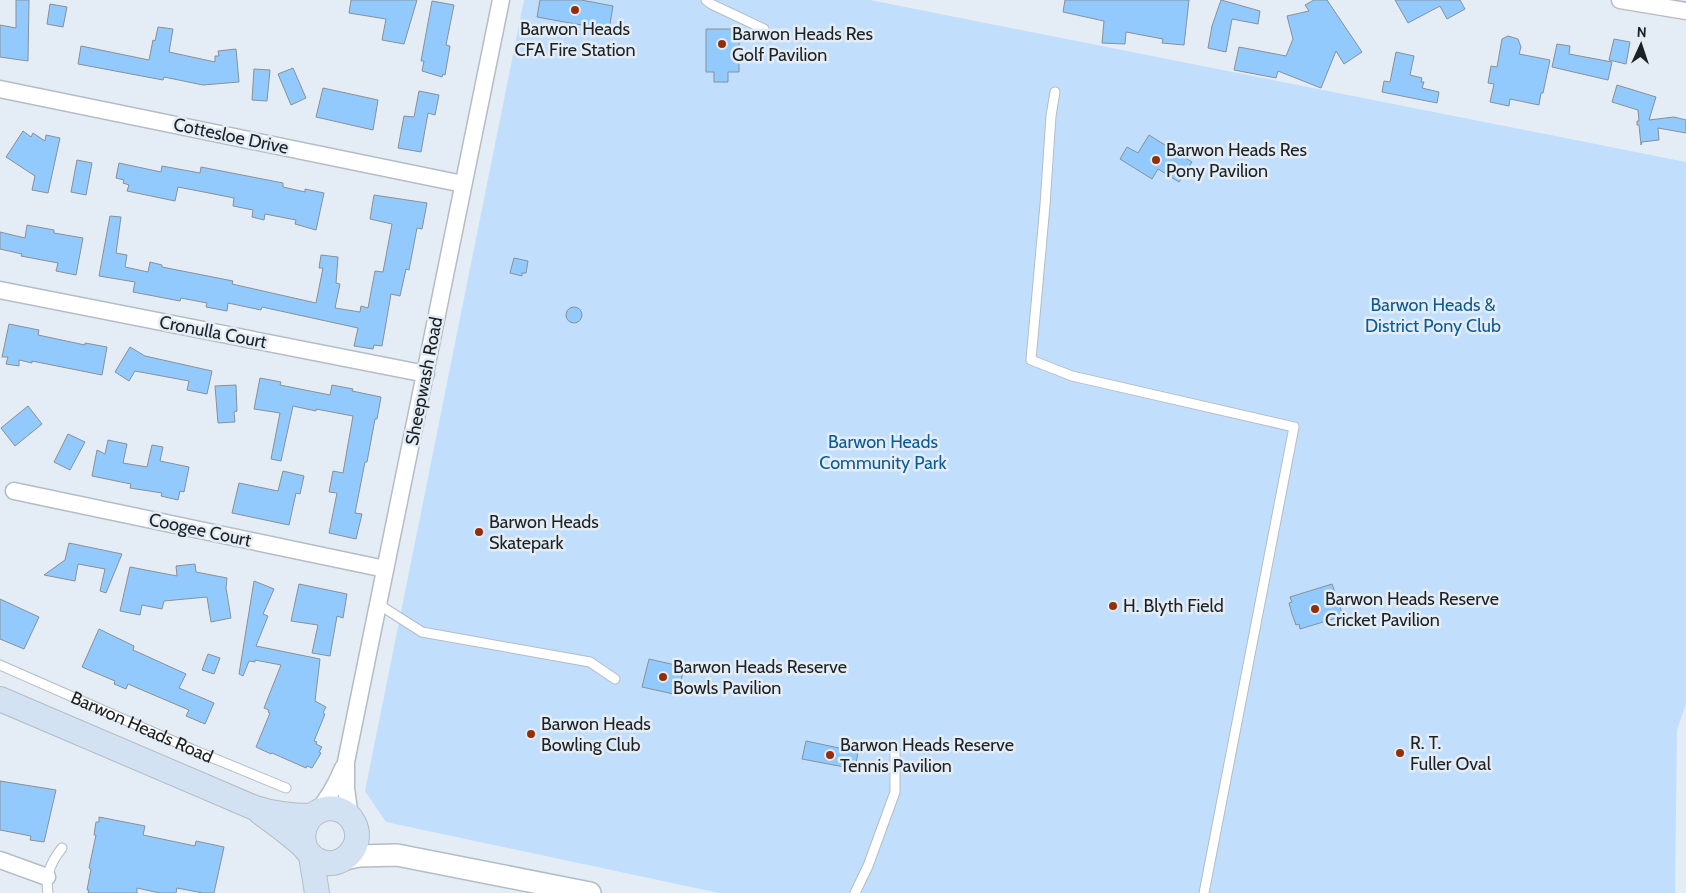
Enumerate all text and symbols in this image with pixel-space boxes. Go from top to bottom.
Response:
marker: Barwon Heads CFA Fire Station [569,4,581,16]
place label: Barwon Heads CFA Fire Station [514,18,636,61]
north arrow [1616,20,1666,70]
place label: Barwon Heads Res Golf Pavilion [732,23,873,66]
text: N [1636,23,1647,41]
marker: Barwon Heads Res Golf Pavilion [716,38,728,50]
street label: Cottesloe Drive [171,113,291,159]
place label: Barwon Heads Res Pony Pavilion [1166,139,1307,182]
marker: Barwon Heads Res Pony Pavilion [1150,154,1162,166]
park label: Barwon Heads & District Pony Club [1365,294,1501,337]
street label: Cronulla Court [157,311,269,353]
street label: Sheepwash Road [401,315,447,447]
park label: Barwon Heads Community Park [819,431,948,474]
street label: Coogee Court [147,508,253,552]
place label: Barwon Heads Skatepark [489,511,599,554]
marker: Barwon Heads Skatepark [473,526,485,538]
place label: Barwon Heads Reserve Cricket Pavilion [1325,588,1499,631]
place label: H. Blyth Field [1123,595,1224,617]
marker: H. Blyth Field [1107,600,1119,612]
marker: Barwon Heads Reserve Cricket Pavilion [1309,603,1321,615]
place label: Barwon Heads Reserve Bowls Pavilion [673,656,847,699]
marker: Barwon Heads Reserve Bowls Pavilion [657,671,669,683]
street label: Barwon Heads Road [67,686,216,768]
place label: Barwon Heads Bowling Club [541,713,651,756]
marker: Barwon Heads Bowling Club [525,728,537,740]
place label: R. T. Fuller Oval [1410,732,1492,775]
place label: Barwon Heads Reserve Tennis Pavilion [840,734,1014,777]
marker: R. T. Fuller Oval [1394,747,1406,759]
marker: Barwon Heads Reserve Tennis Pavilion [824,749,836,761]

